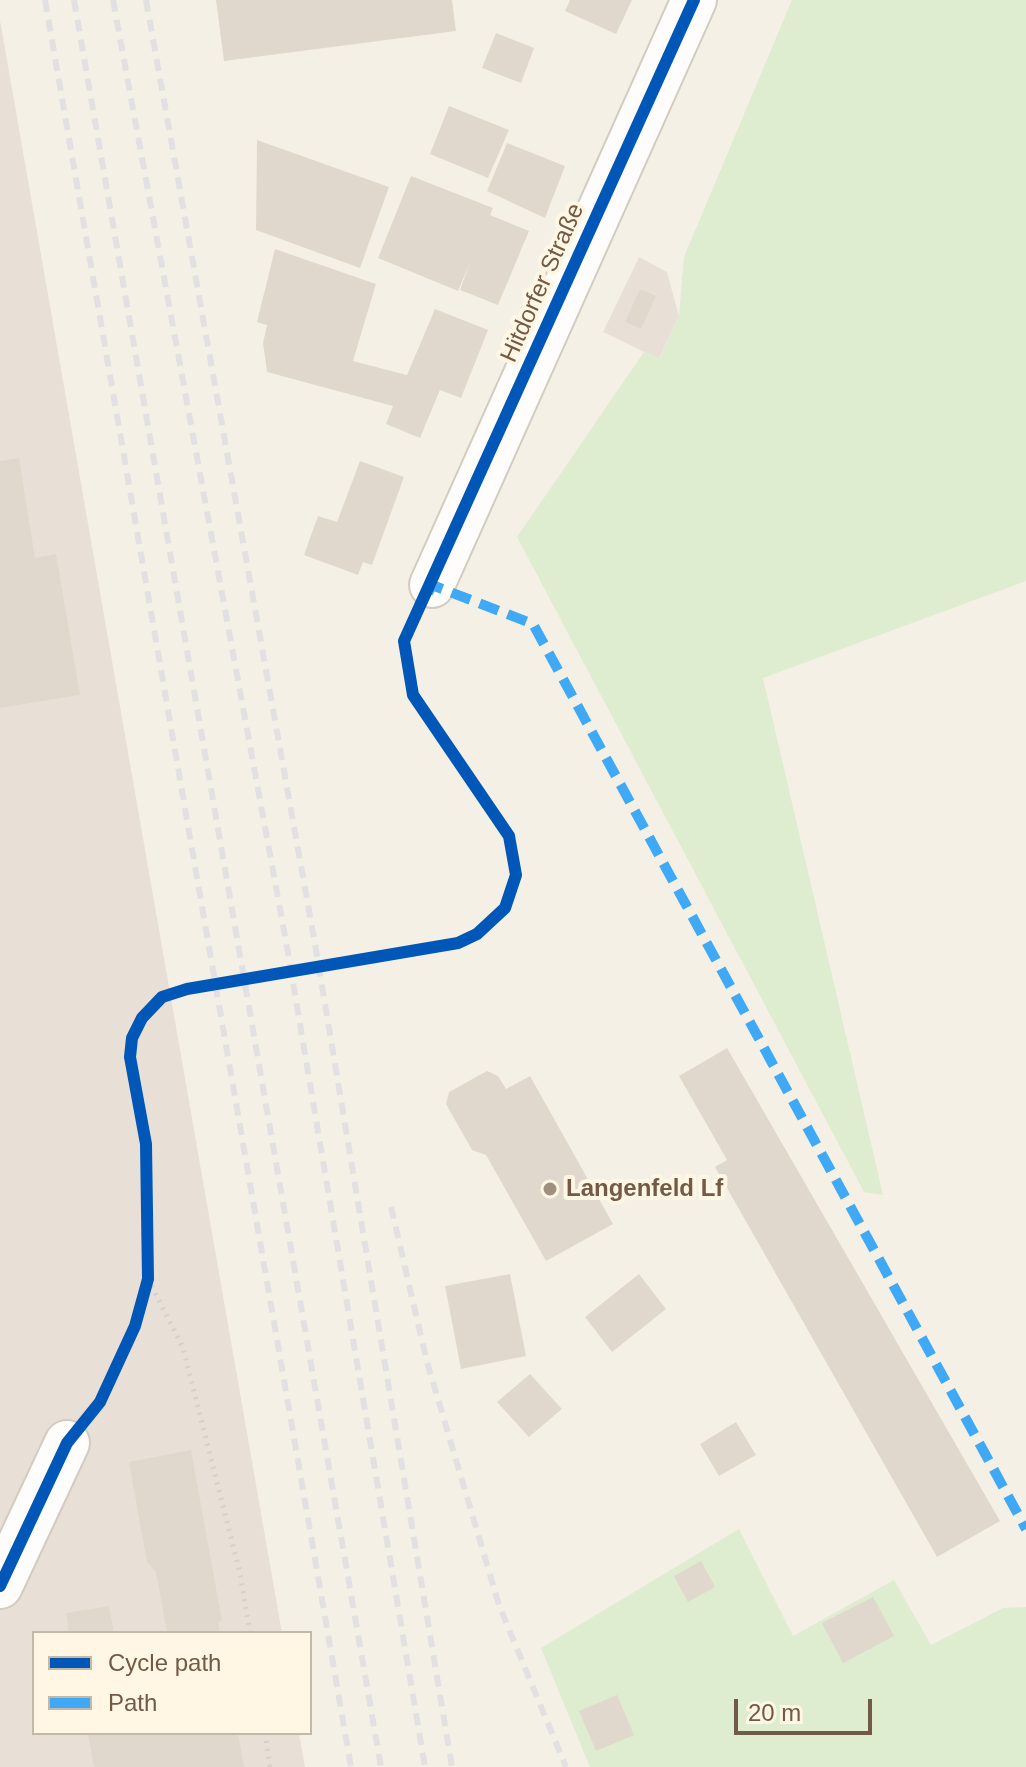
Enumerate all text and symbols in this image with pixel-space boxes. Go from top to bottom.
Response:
street label: Hitdorfer Straße [495,199,591,367]
place label: Langenfeld Lf [566,1175,723,1203]
marker: Langenfeld Lf [541,1180,559,1198]
legend [32,1631,312,1735]
text: Cycle path [108,1649,221,1676]
scale bar [738,1683,876,1733]
text: Path [108,1689,157,1716]
text: 20 m [748,1699,801,1726]

